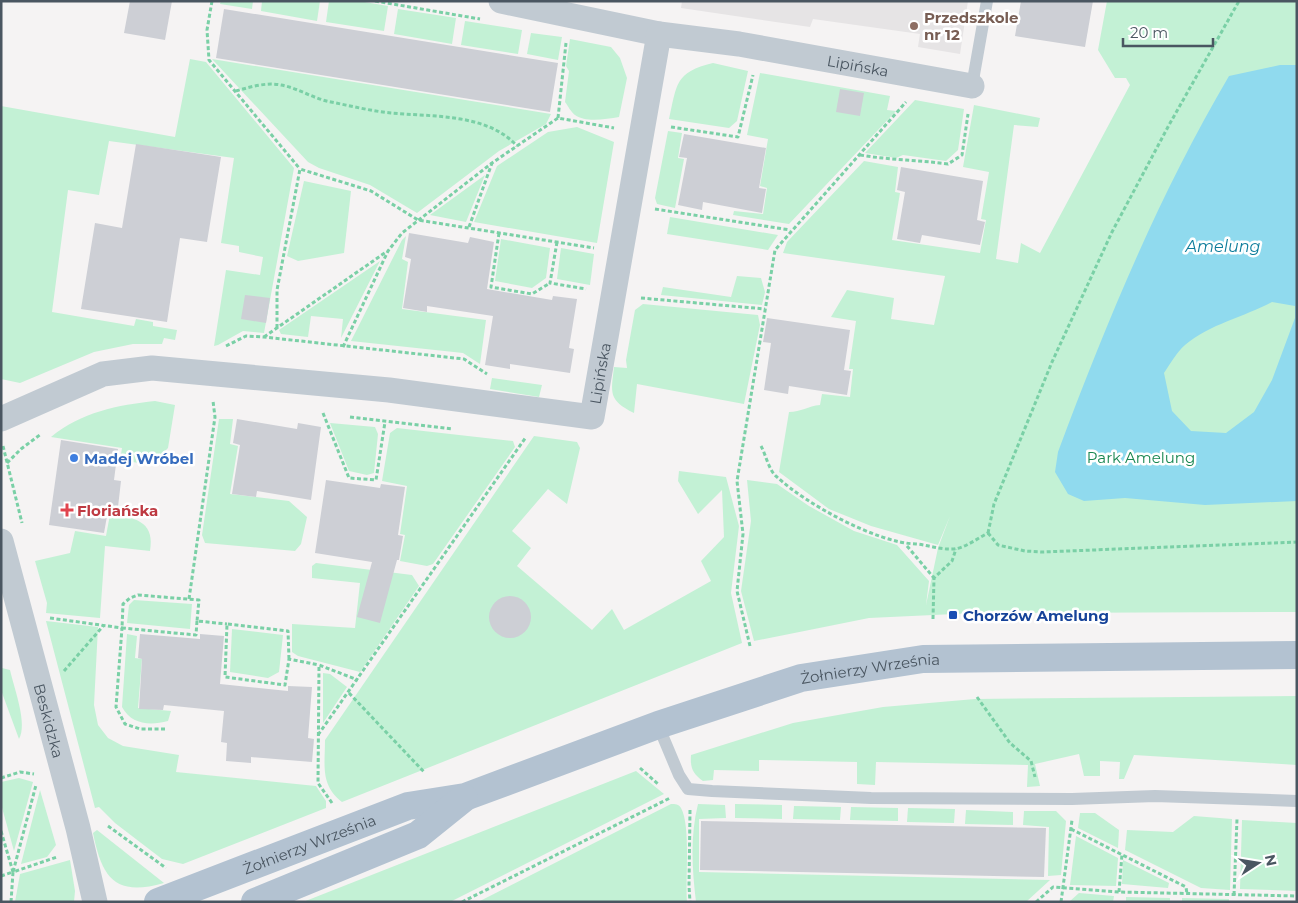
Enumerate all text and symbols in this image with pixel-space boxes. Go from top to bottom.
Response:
place label: Przedszkole nr 12 [924,8,1019,44]
scale bar [1123,15,1213,47]
marker: Przedszkole nr 12 [908,20,920,32]
text: 20 m [1130,23,1168,42]
street label: Lipińska [826,51,890,80]
water label: Amelung [1185,237,1261,256]
street label: Lipińska [585,341,614,406]
park label: Park Amelung [1087,448,1195,467]
place label: Madej Wróbel [84,449,194,468]
marker: Madej Wróbel [68,452,80,464]
place label: Floriańska [77,501,158,520]
marker: Floriańska [61,504,73,516]
place label: Chorzów Amelung [963,606,1109,625]
marker: Chorzów Amelung [947,609,959,621]
street label: Żołnierzy Września [799,649,940,687]
street label: Beskidzka [30,681,68,760]
street label: Żołnierzy Września [240,810,378,878]
north arrow [1233,838,1283,888]
text: N [1261,853,1281,868]

